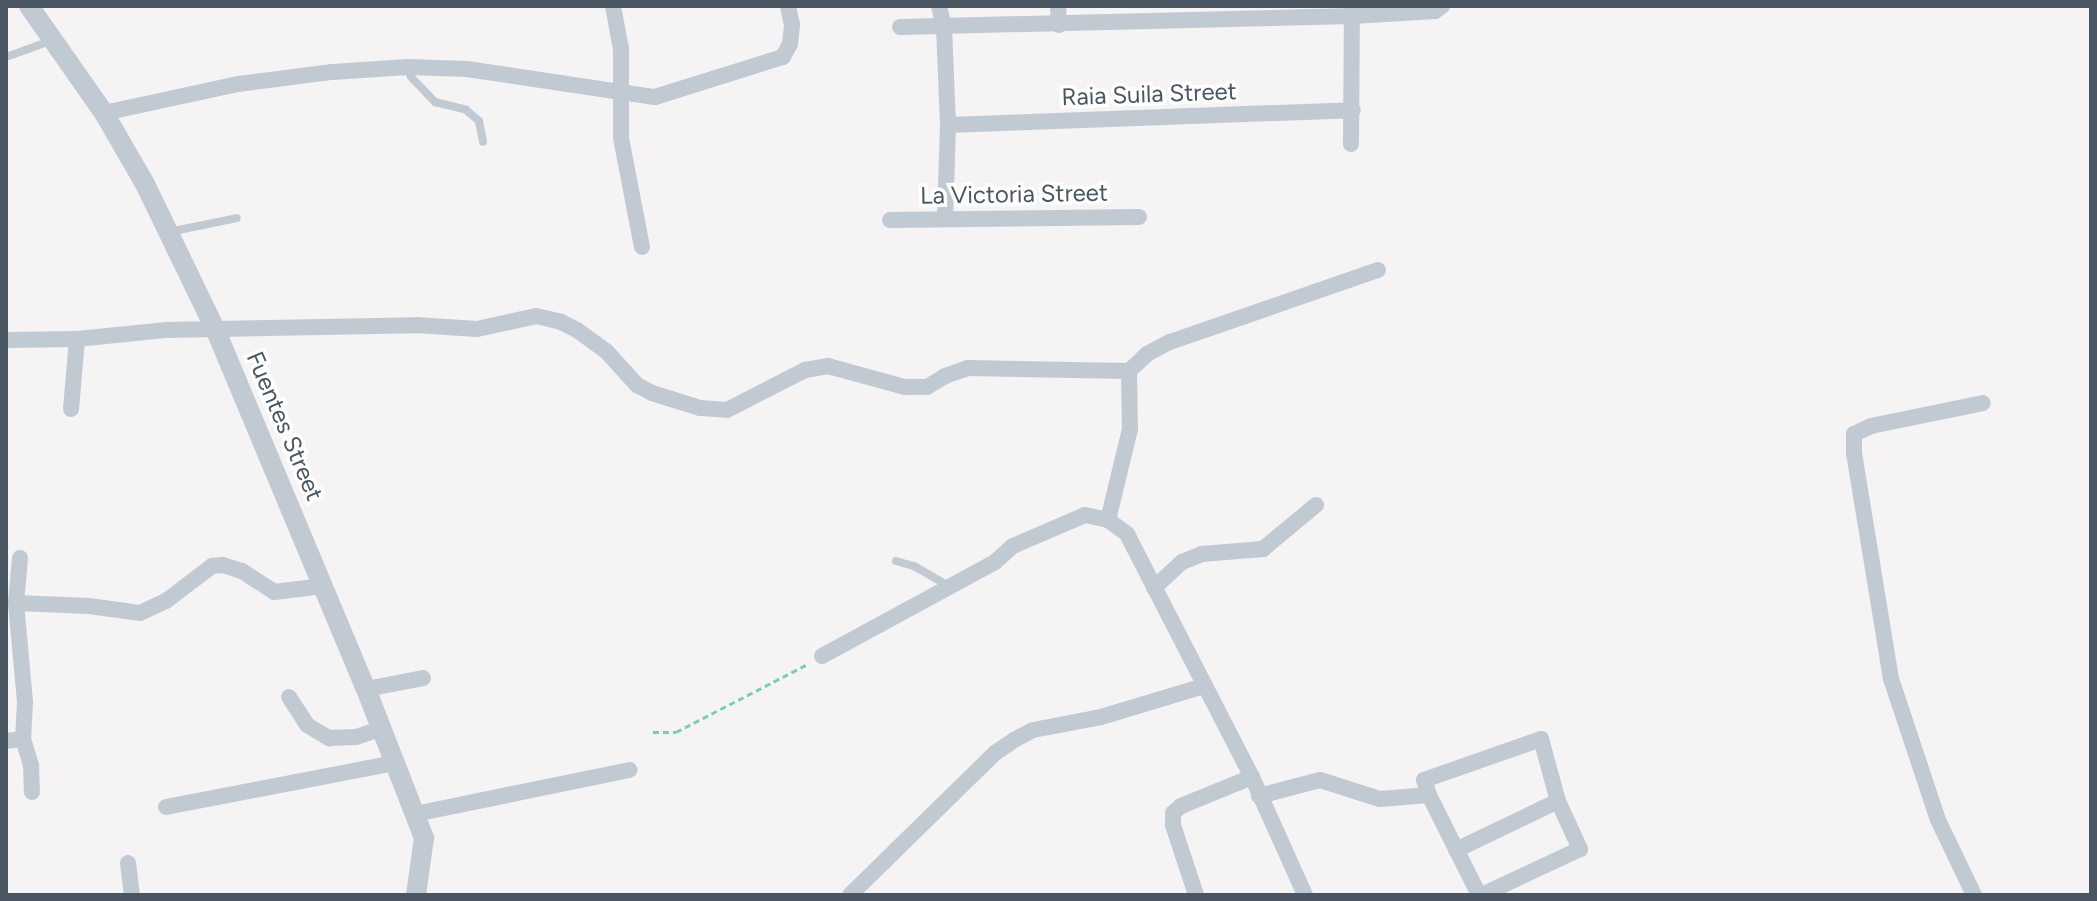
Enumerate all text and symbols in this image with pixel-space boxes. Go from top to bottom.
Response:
street label: Raia Suila Street [1061,77,1237,111]
street label: La Victoria Street [920,178,1108,210]
street label: Fuentes Street [241,347,329,505]

